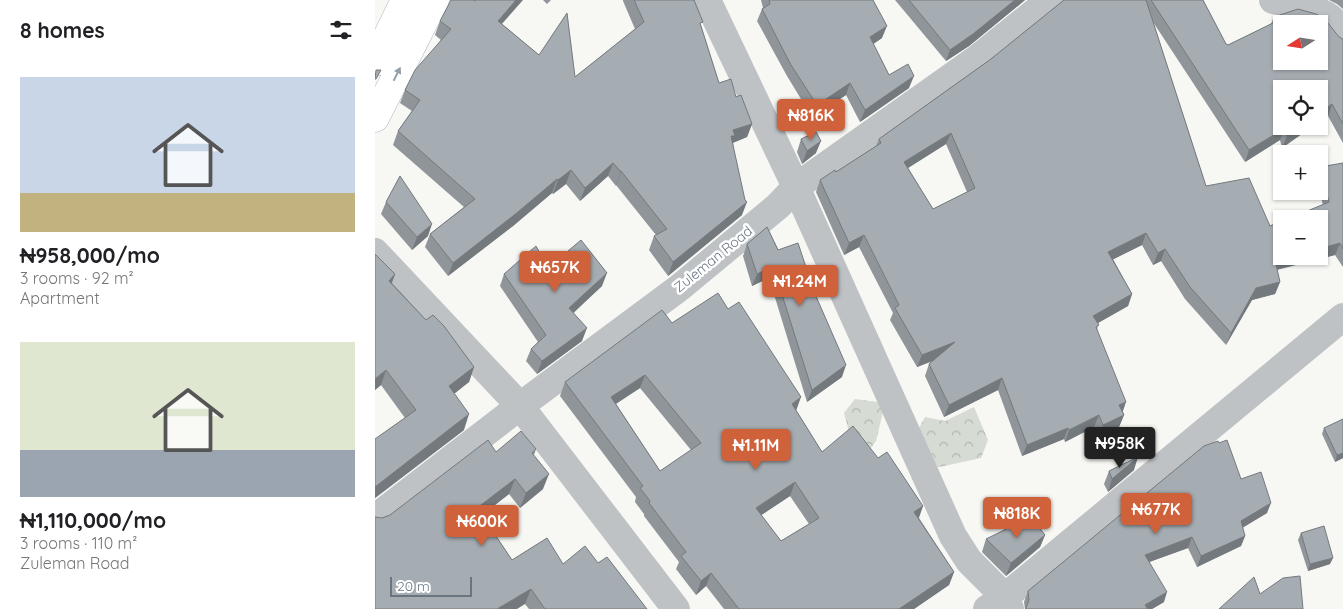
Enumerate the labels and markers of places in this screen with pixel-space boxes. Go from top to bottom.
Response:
pin: ₦816K [776,98,846,141]
pin: ₦657K [520,250,590,293]
pin: ₦1.24M [759,264,841,307]
pin: ₦958K [1085,426,1155,469]
pin: ₦1.11M [715,428,797,471]
pin: ₦677K [1121,492,1191,535]
pin: ₦818K [982,496,1052,539]
pin: ₦600K [447,504,517,547]

